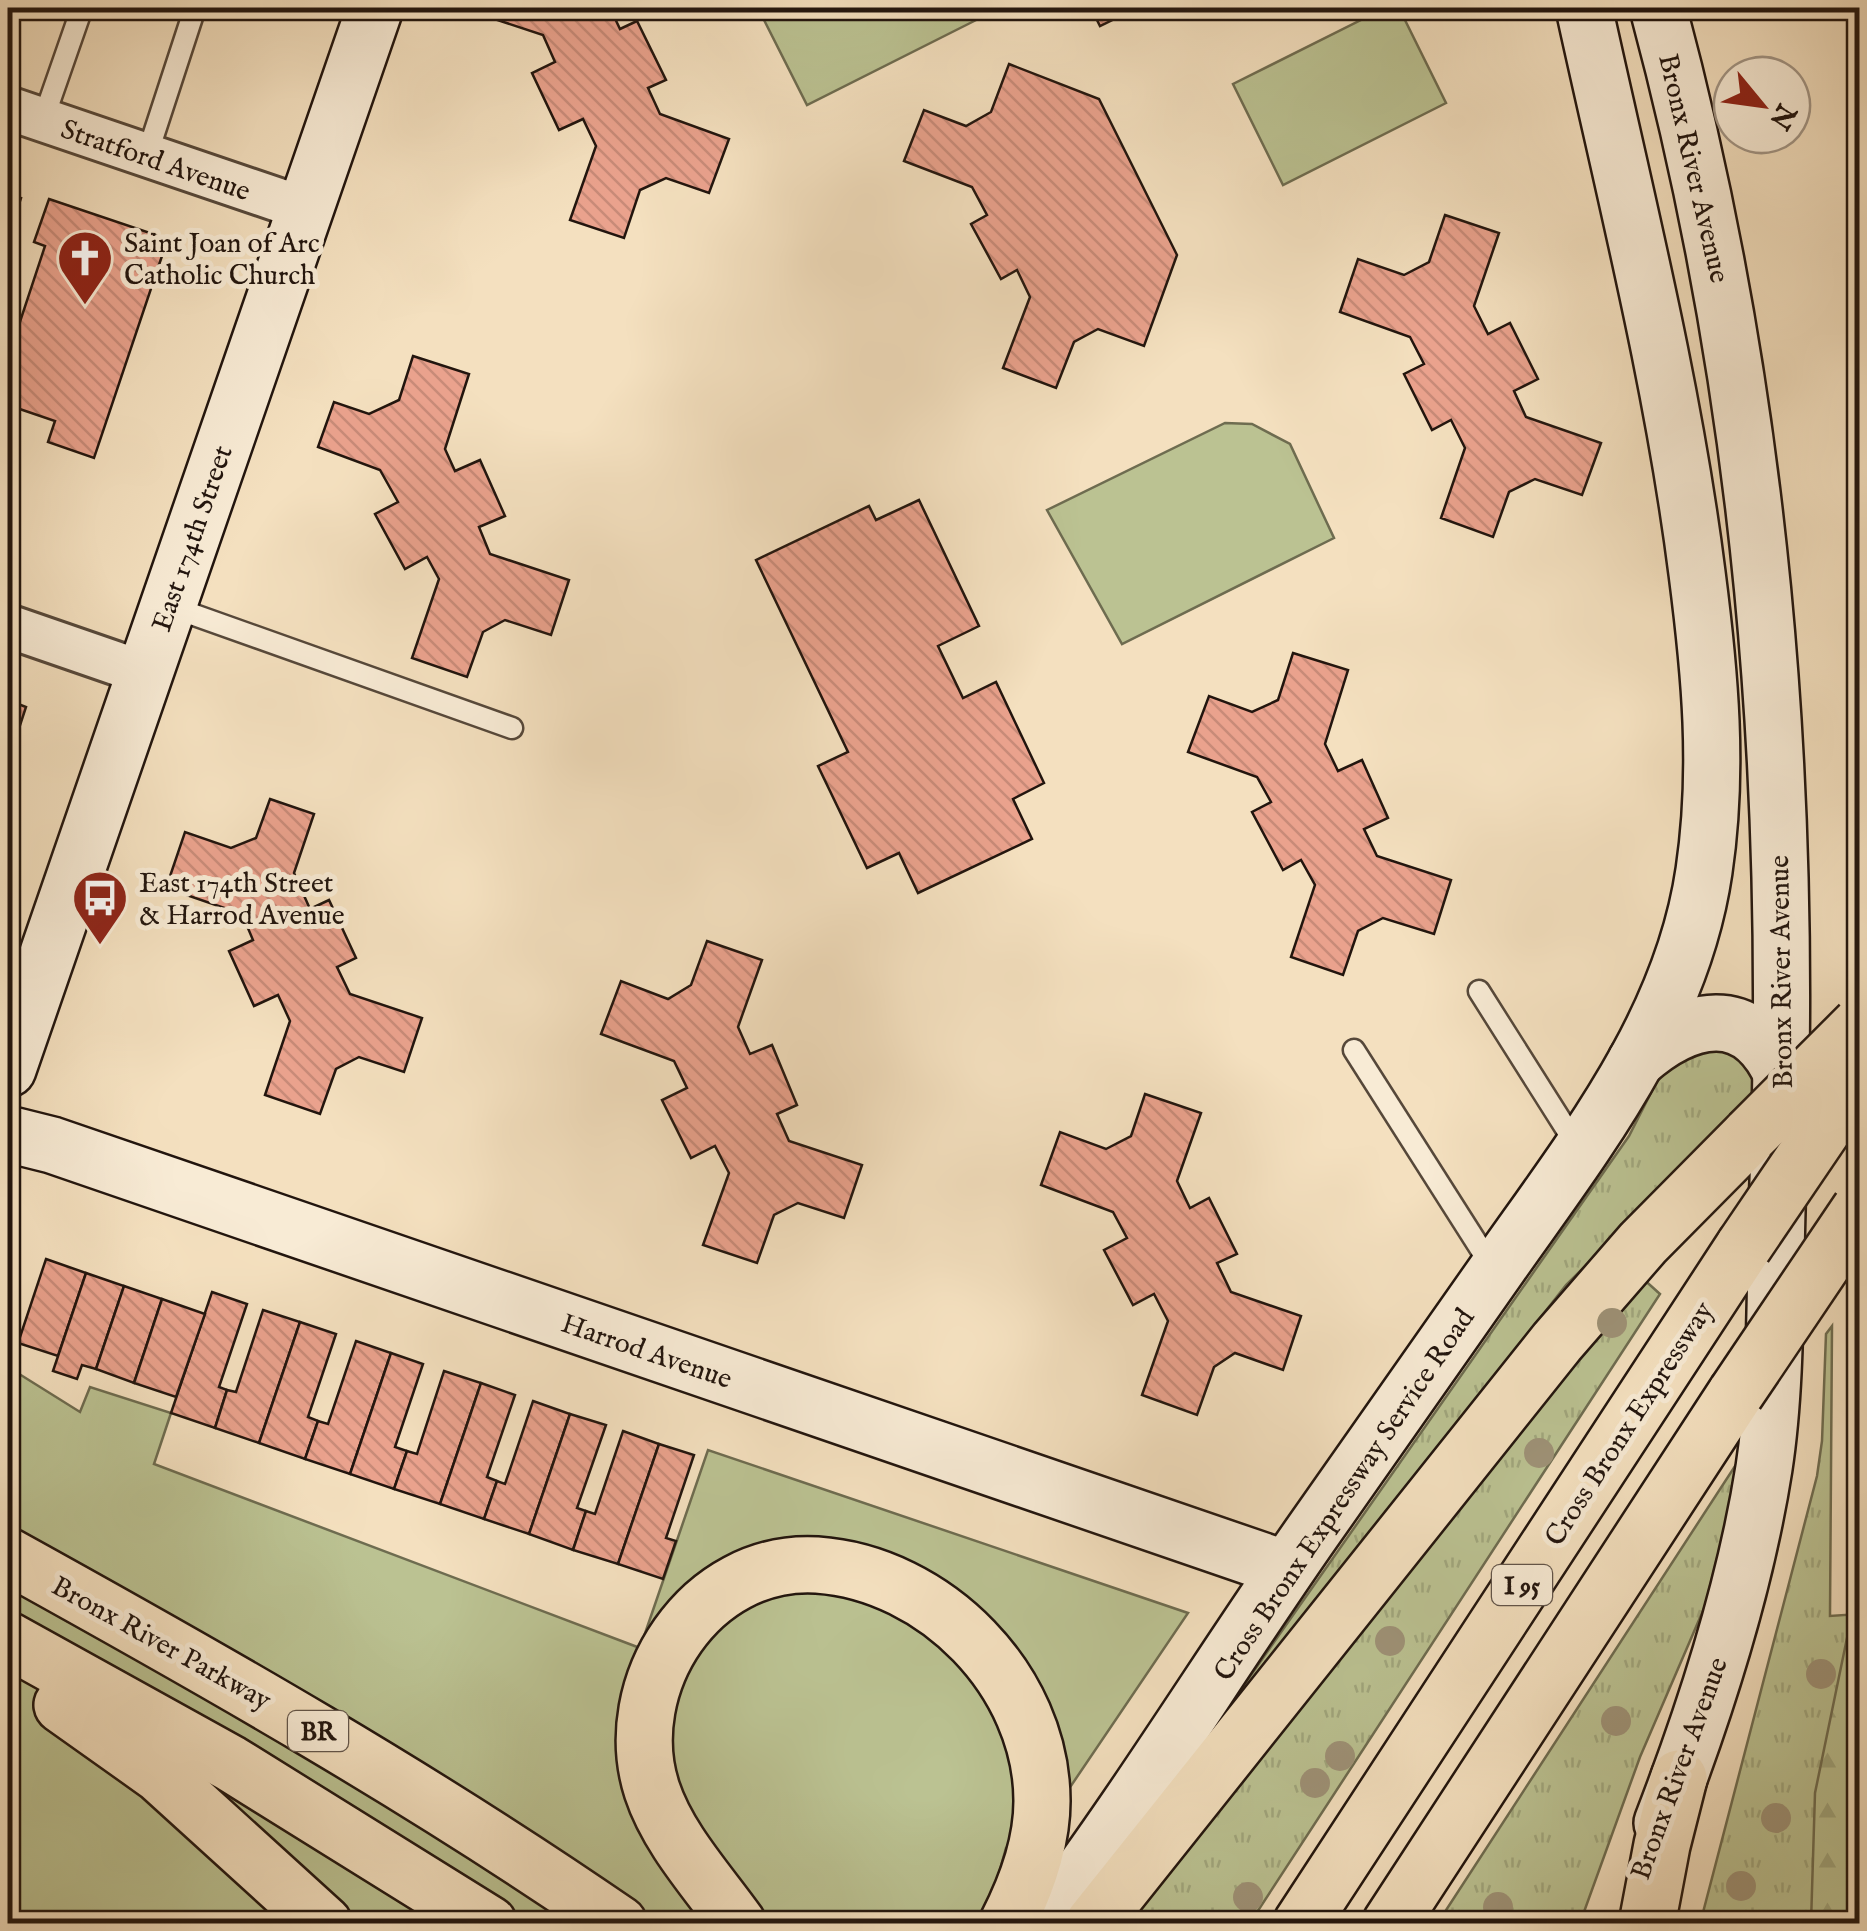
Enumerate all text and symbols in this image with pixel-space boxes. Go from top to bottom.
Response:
street label: Bronx River Avenue [1649,51,1736,287]
north arrow [1712,55,1812,155]
text: N [1760,96,1803,135]
street label: Stratford Avenue [56,113,255,210]
place label: Saint Joan of Arc Catholic Church [124,227,320,294]
church icon: Saint Joan of Arc Catholic Church [55,228,115,307]
street label: East 174th Street [145,441,242,636]
street label: Bronx River Avenue [1763,855,1802,1089]
place label: East 174th Street & Harrod Avenue [139,867,345,934]
bus stop icon: East 174th Street & Harrod Avenue [70,868,130,947]
street label: Cross Bronx Expressway [1538,1295,1722,1553]
street label: Cross Bronx Expressway Service Road [1207,1302,1483,1688]
street label: Harrod Avenue [556,1307,736,1398]
road number: I 95 [1492,1565,1552,1605]
street label: Bronx River Parkway [45,1569,277,1719]
street label: Bronx River Avenue [1624,1653,1737,1885]
road number: BR [288,1711,348,1751]

